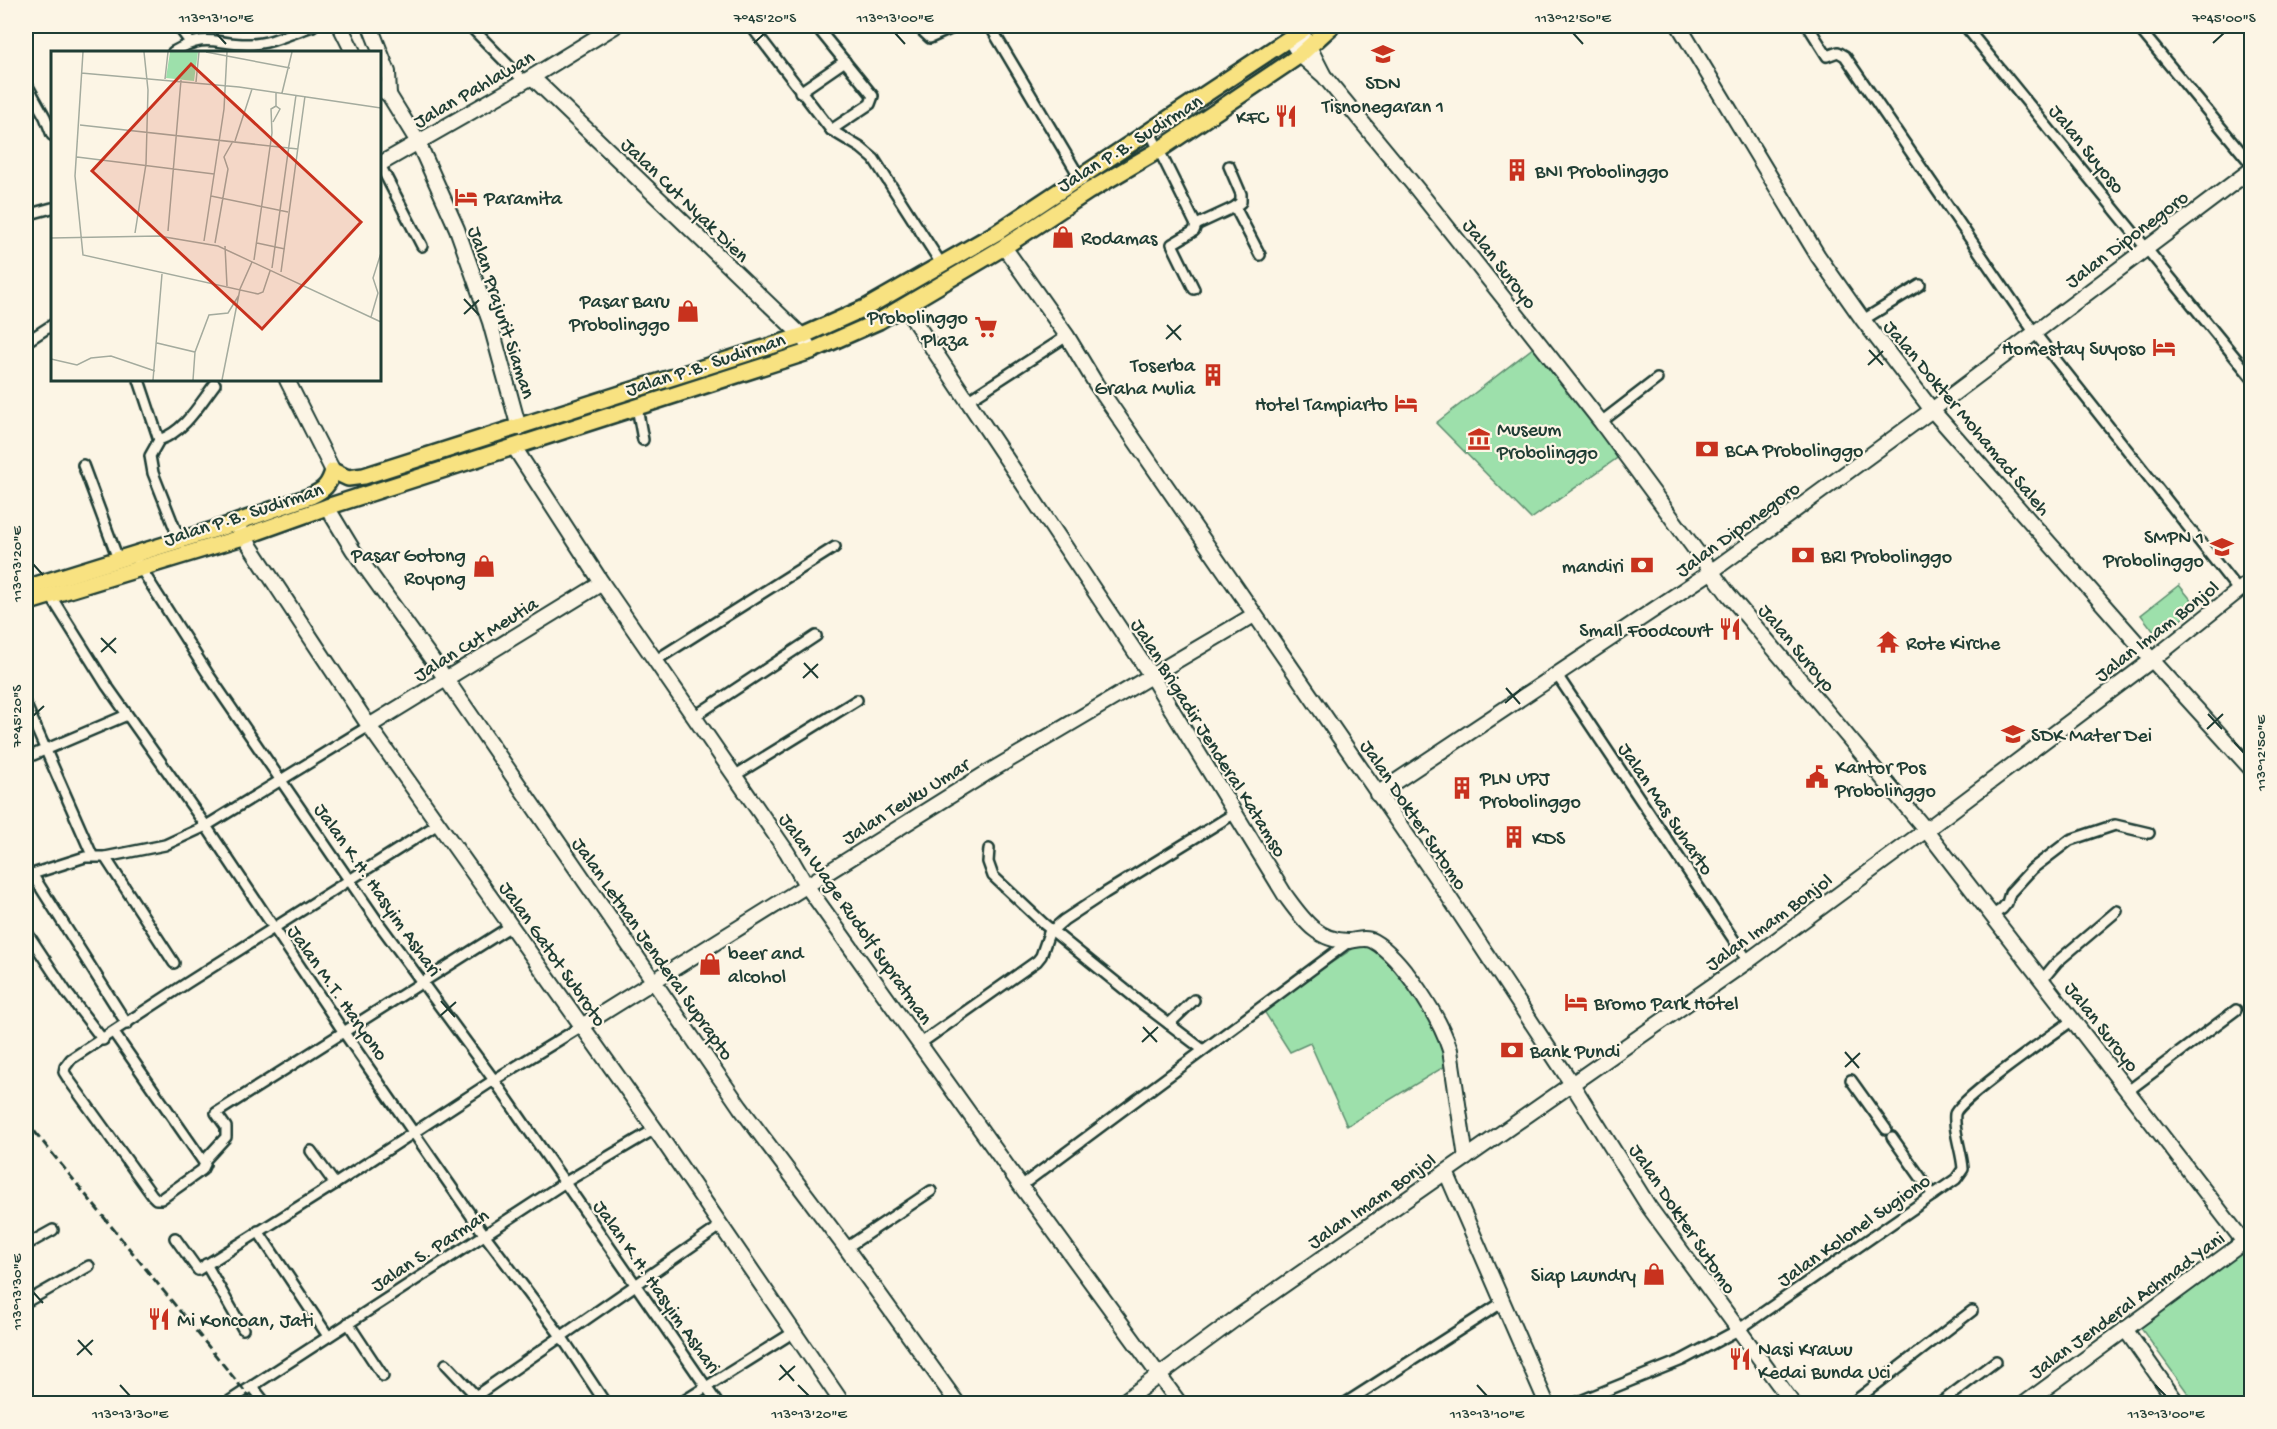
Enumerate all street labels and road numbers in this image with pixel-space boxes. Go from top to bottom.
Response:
street label: Jalan Pahlawan [410,47,540,135]
street label: Jalan P.B. Sudirman [1054,91,1208,199]
street label: Jalan Suyoso [2042,101,2128,199]
street label: Jalan Cut Nyak Dien [615,134,753,269]
street label: Jalan Diponegoro [2062,187,2194,295]
street label: Jalan Suroyo [1456,216,1540,315]
street label: Jalan Prajurit Siaman [461,224,539,403]
street label: Jalan Dokter Mohamad Saleh [1877,317,2054,522]
street label: Jalan P.B. Sudirman [623,329,789,403]
street label: Jalan Diponegoro [1672,478,1806,584]
street label: Jalan P.B. Sudirman [161,479,327,553]
street label: Jalan Imam Bonjol [2091,577,2225,688]
street label: Jalan Cut Meutia [411,593,544,688]
street label: Jalan Suroyo [1752,601,1839,698]
street label: Jalan Brigadir Jenderal Katamso [1124,615,1290,862]
street label: Jalan Dokter Sutomo [1353,737,1471,895]
street label: Jalan Mas Suharto [1611,739,1717,881]
street label: Jalan Teuku Umar [839,754,976,851]
street label: Jalan K.H. Hasyim Ashari [307,800,445,982]
street label: Jalan Wage Rudolf Supratman [772,810,936,1031]
street label: Jalan Letnan Jenderal Suprapto [565,834,737,1066]
street label: Jalan Imam Bonjol [1702,870,1838,978]
street label: Jalan Gatot Subroto [492,878,610,1032]
street label: Jalan M.T. Haryono [281,922,391,1066]
street label: Jalan Suroyo [2058,979,2142,1078]
street label: Jalan Dokter Sutomo [1622,1141,1740,1299]
street label: Jalan Imam Bonjol [1304,1150,1442,1256]
street label: Jalan Kolonel Sugiono [1774,1170,1936,1293]
street label: Jalan K.H. Hasyim Ashari [586,1197,724,1379]
street label: Jalan S. Parman [368,1205,495,1299]
street label: Jalan Jenderal Achmad Yani [2026,1228,2231,1386]

